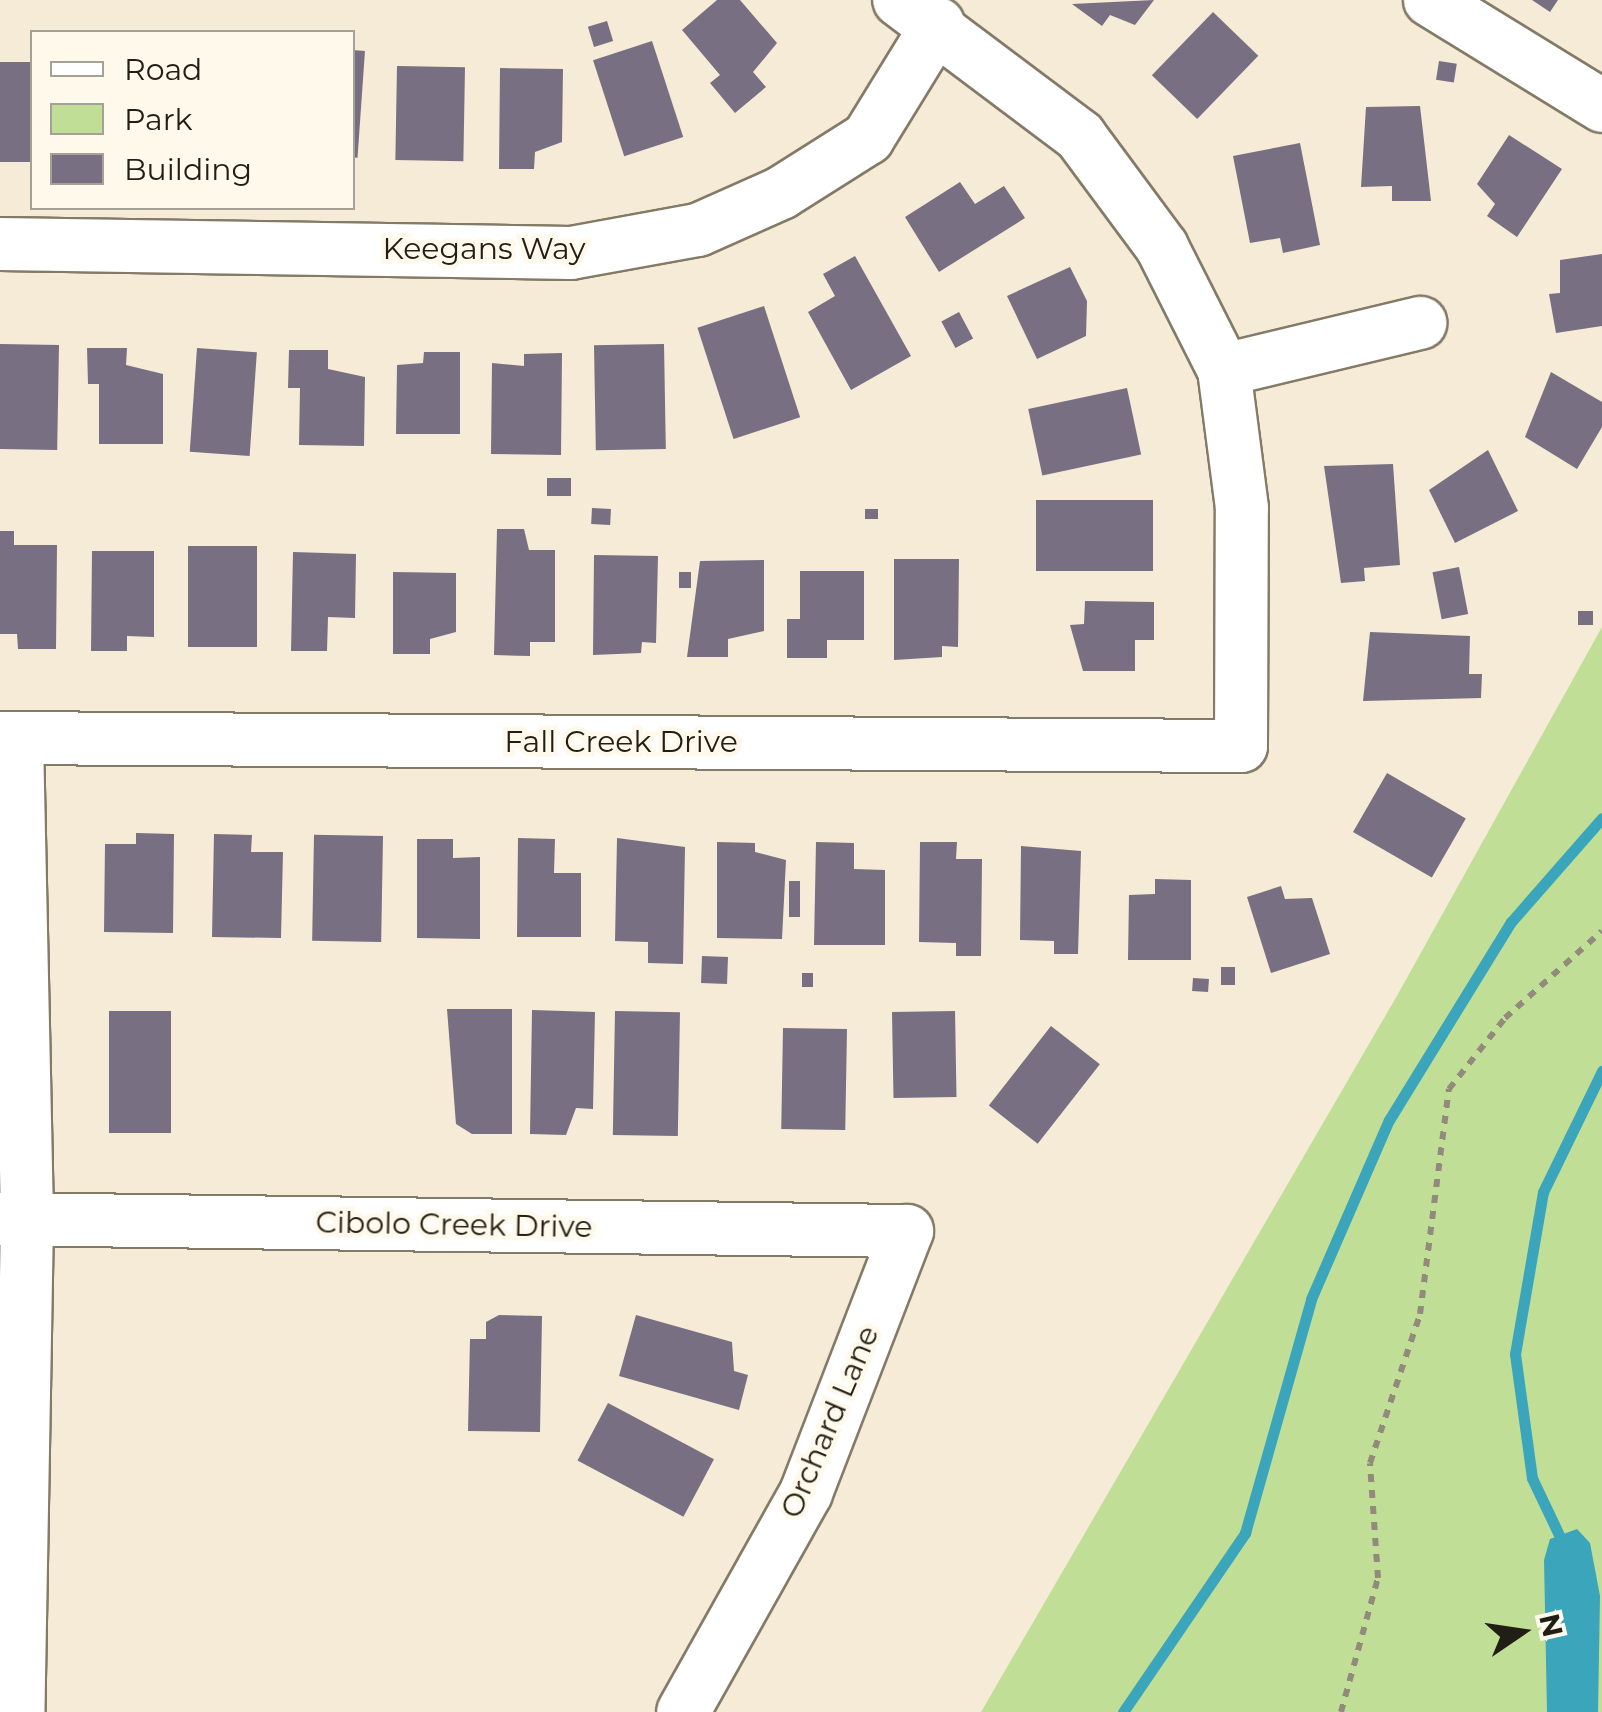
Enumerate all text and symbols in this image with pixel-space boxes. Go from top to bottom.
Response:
legend [30,30,355,210]
text: Road [124,51,202,88]
text: Park [124,101,193,138]
text: Building [124,151,252,188]
street label: Keegans Way [383,231,585,267]
street label: Fall Creek Drive [504,724,738,760]
street label: Cibolo Creek Drive [315,1205,593,1245]
street label: Orchard Lane [773,1321,887,1523]
north arrow [1472,1582,1572,1682]
text: N [1532,1610,1570,1640]

